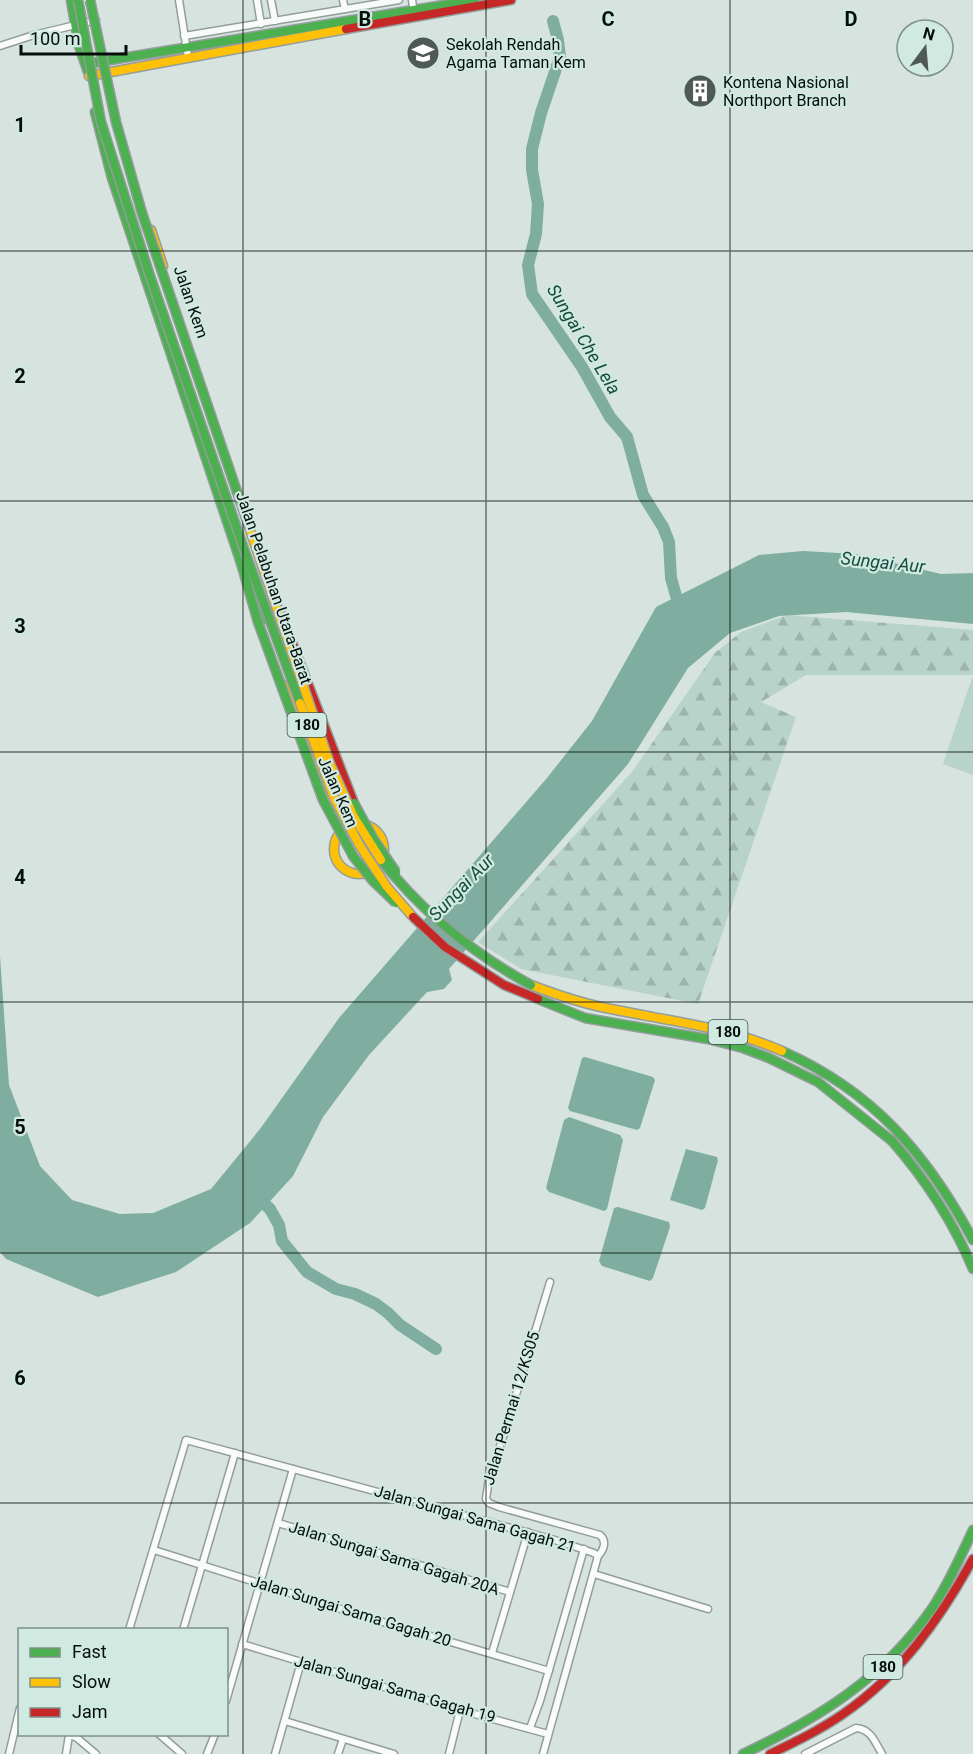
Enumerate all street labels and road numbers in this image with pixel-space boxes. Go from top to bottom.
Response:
street label: Jalan Kem [170,263,212,341]
street label: Jalan Pelabuhan Utara-Barat [232,489,316,687]
road number: 180 [288,713,326,737]
street label: Jalan Kem [314,754,362,830]
road number: 180 [708,1020,748,1044]
street label: Jalan Permai 12/KS05 [479,1329,543,1487]
street label: Jalan Sungai Sama Gagah 21 [372,1481,578,1557]
street label: Jalan Sungai Sama Gagah 20A [286,1517,502,1599]
street label: Jalan Sungai Sama Gagah 20 [248,1571,454,1651]
street label: Jalan Sungai Sama Gagah 19 [292,1651,498,1727]
road number: 180 [864,1655,902,1679]

